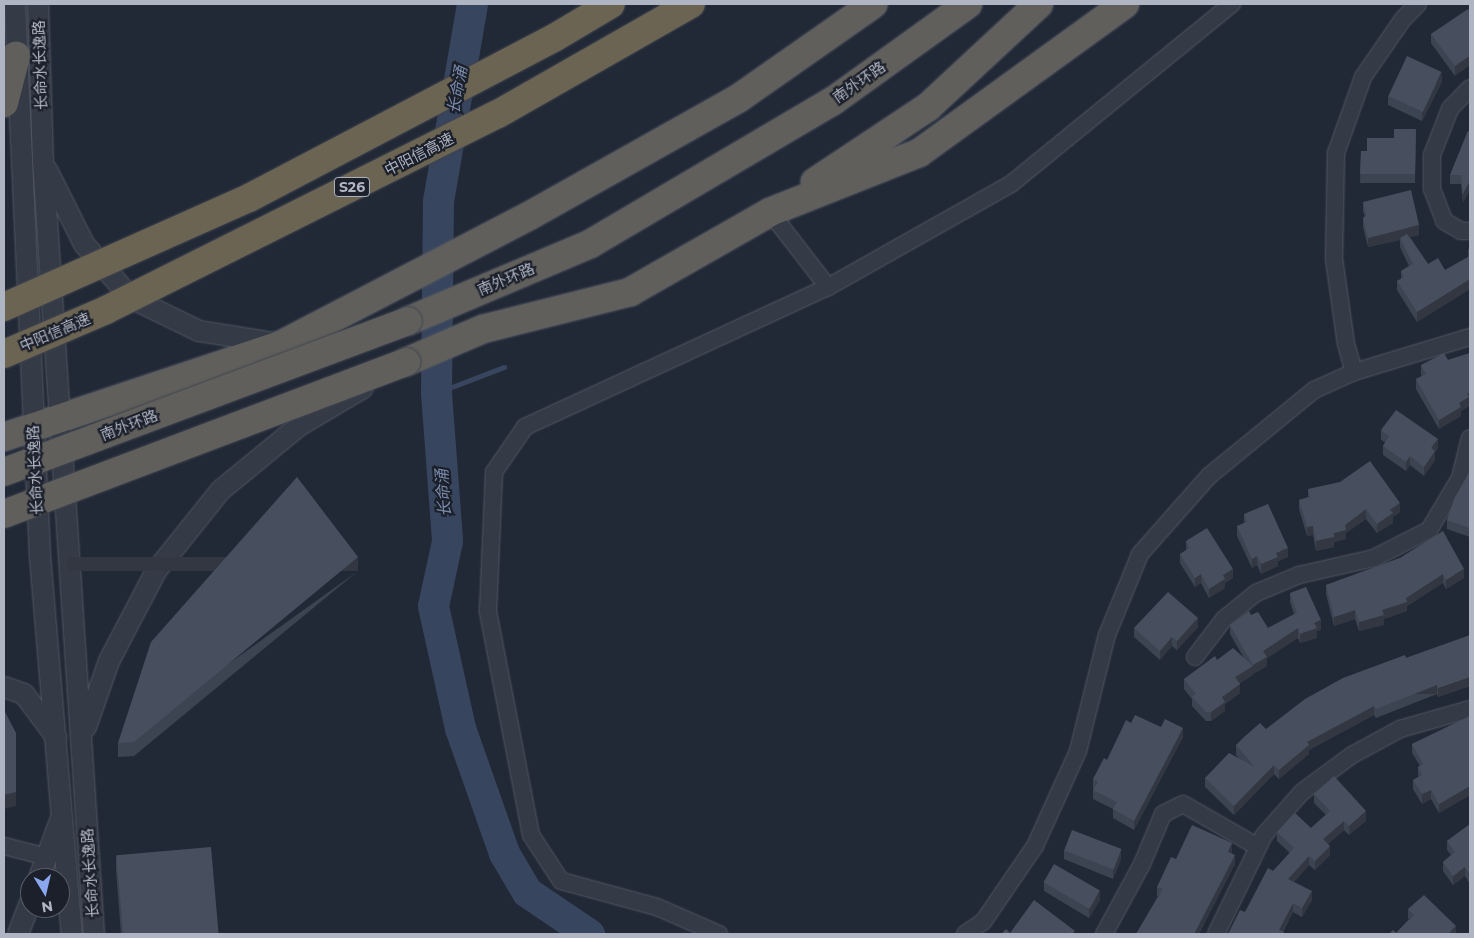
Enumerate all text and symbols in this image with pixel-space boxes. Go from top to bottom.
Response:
street label: 长命水长逸路 [29,20,51,110]
street label: 南外环路 [829,57,889,107]
water label: 长命涌 [444,65,472,115]
street label: 中阳信高速 [382,129,456,179]
road number: S26 [333,176,371,198]
street label: 南外环路 [475,259,537,299]
street label: 中阳信高速 [17,309,93,355]
street label: 南外环路 [98,406,160,444]
street label: 长命水长逸路 [24,425,46,515]
water label: 长命涌 [433,468,455,518]
street label: 长命水长逸路 [78,827,102,919]
north arrow [20,868,70,918]
text: N [40,897,54,917]

